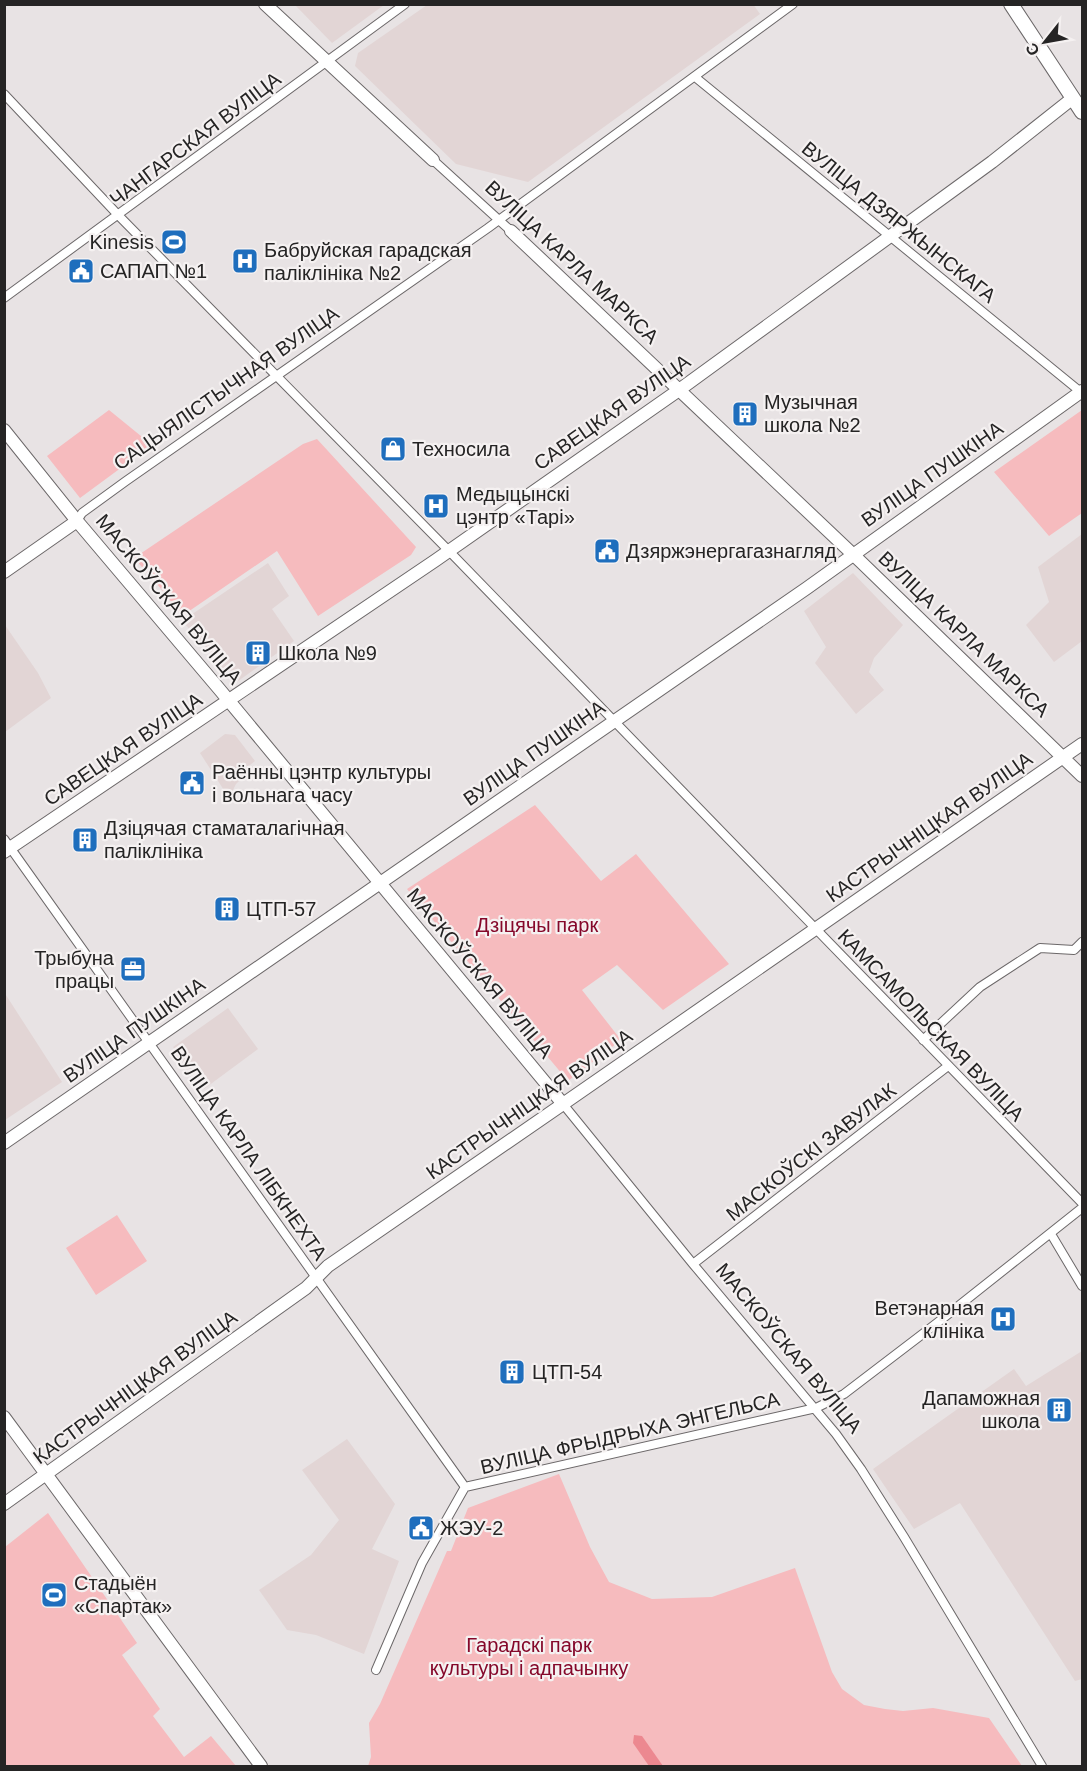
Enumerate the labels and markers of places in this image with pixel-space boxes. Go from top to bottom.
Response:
sports icon: Kinesis [159,227,189,257]
place label: Kinesis [90,231,154,253]
place label: Бабруйская гарадская паліклініка №2 [264,239,472,284]
hospital icon: Бабруйская гарадская паліклініка №2 [230,246,260,276]
public building icon: САПАП №1 [66,256,96,286]
place label: САПАП №1 [100,260,207,282]
place label: Музычная школа №2 [764,391,861,436]
building icon: Музычная школа №2 [730,399,760,429]
shop icon: Техносила [378,434,408,464]
place label: Техносила [412,438,511,460]
place label: Медыцынскі цэнтр «Тарі» [456,483,575,528]
hospital icon: Медыцынскі цэнтр «Тарі» [421,491,451,521]
public building icon: Дзяржэнергагазнагляд [592,536,622,566]
place label: Дзяржэнергагазнагляд [626,540,837,562]
building icon: Школа №9 [243,638,273,668]
place label: Школа №9 [278,642,377,664]
place label: Раённы цэнтр культуры і вольнага часу [212,761,431,806]
public building icon: Раённы цэнтр культуры і вольнага часу [177,768,207,798]
place label: Дзіцячая стаматалагічная паліклініка [104,817,345,862]
building icon: Дзіцячая стаматалагічная паліклініка [70,825,100,855]
building icon: ЦТП-57 [212,894,242,924]
place label: ЦТП-57 [246,898,316,920]
place label: Трыбуна працы [34,947,115,992]
office icon: Трыбуна працы [118,954,148,984]
place label: Ветэнарная клініка [875,1297,985,1342]
hospital icon: Ветэнарная клініка [988,1304,1018,1334]
building icon: ЦТП-54 [497,1357,527,1387]
place label: ЦТП-54 [532,1361,602,1383]
place label: Дапаможная школа [922,1387,1041,1432]
building icon: Дапаможная школа [1044,1395,1074,1425]
public building icon: ЖЭУ-2 [406,1513,436,1543]
place label: ЖЭУ-2 [440,1517,503,1539]
place label: Стадыён «Спартак» [74,1572,172,1617]
sports icon: Стадыён «Спартак» [39,1580,69,1610]

